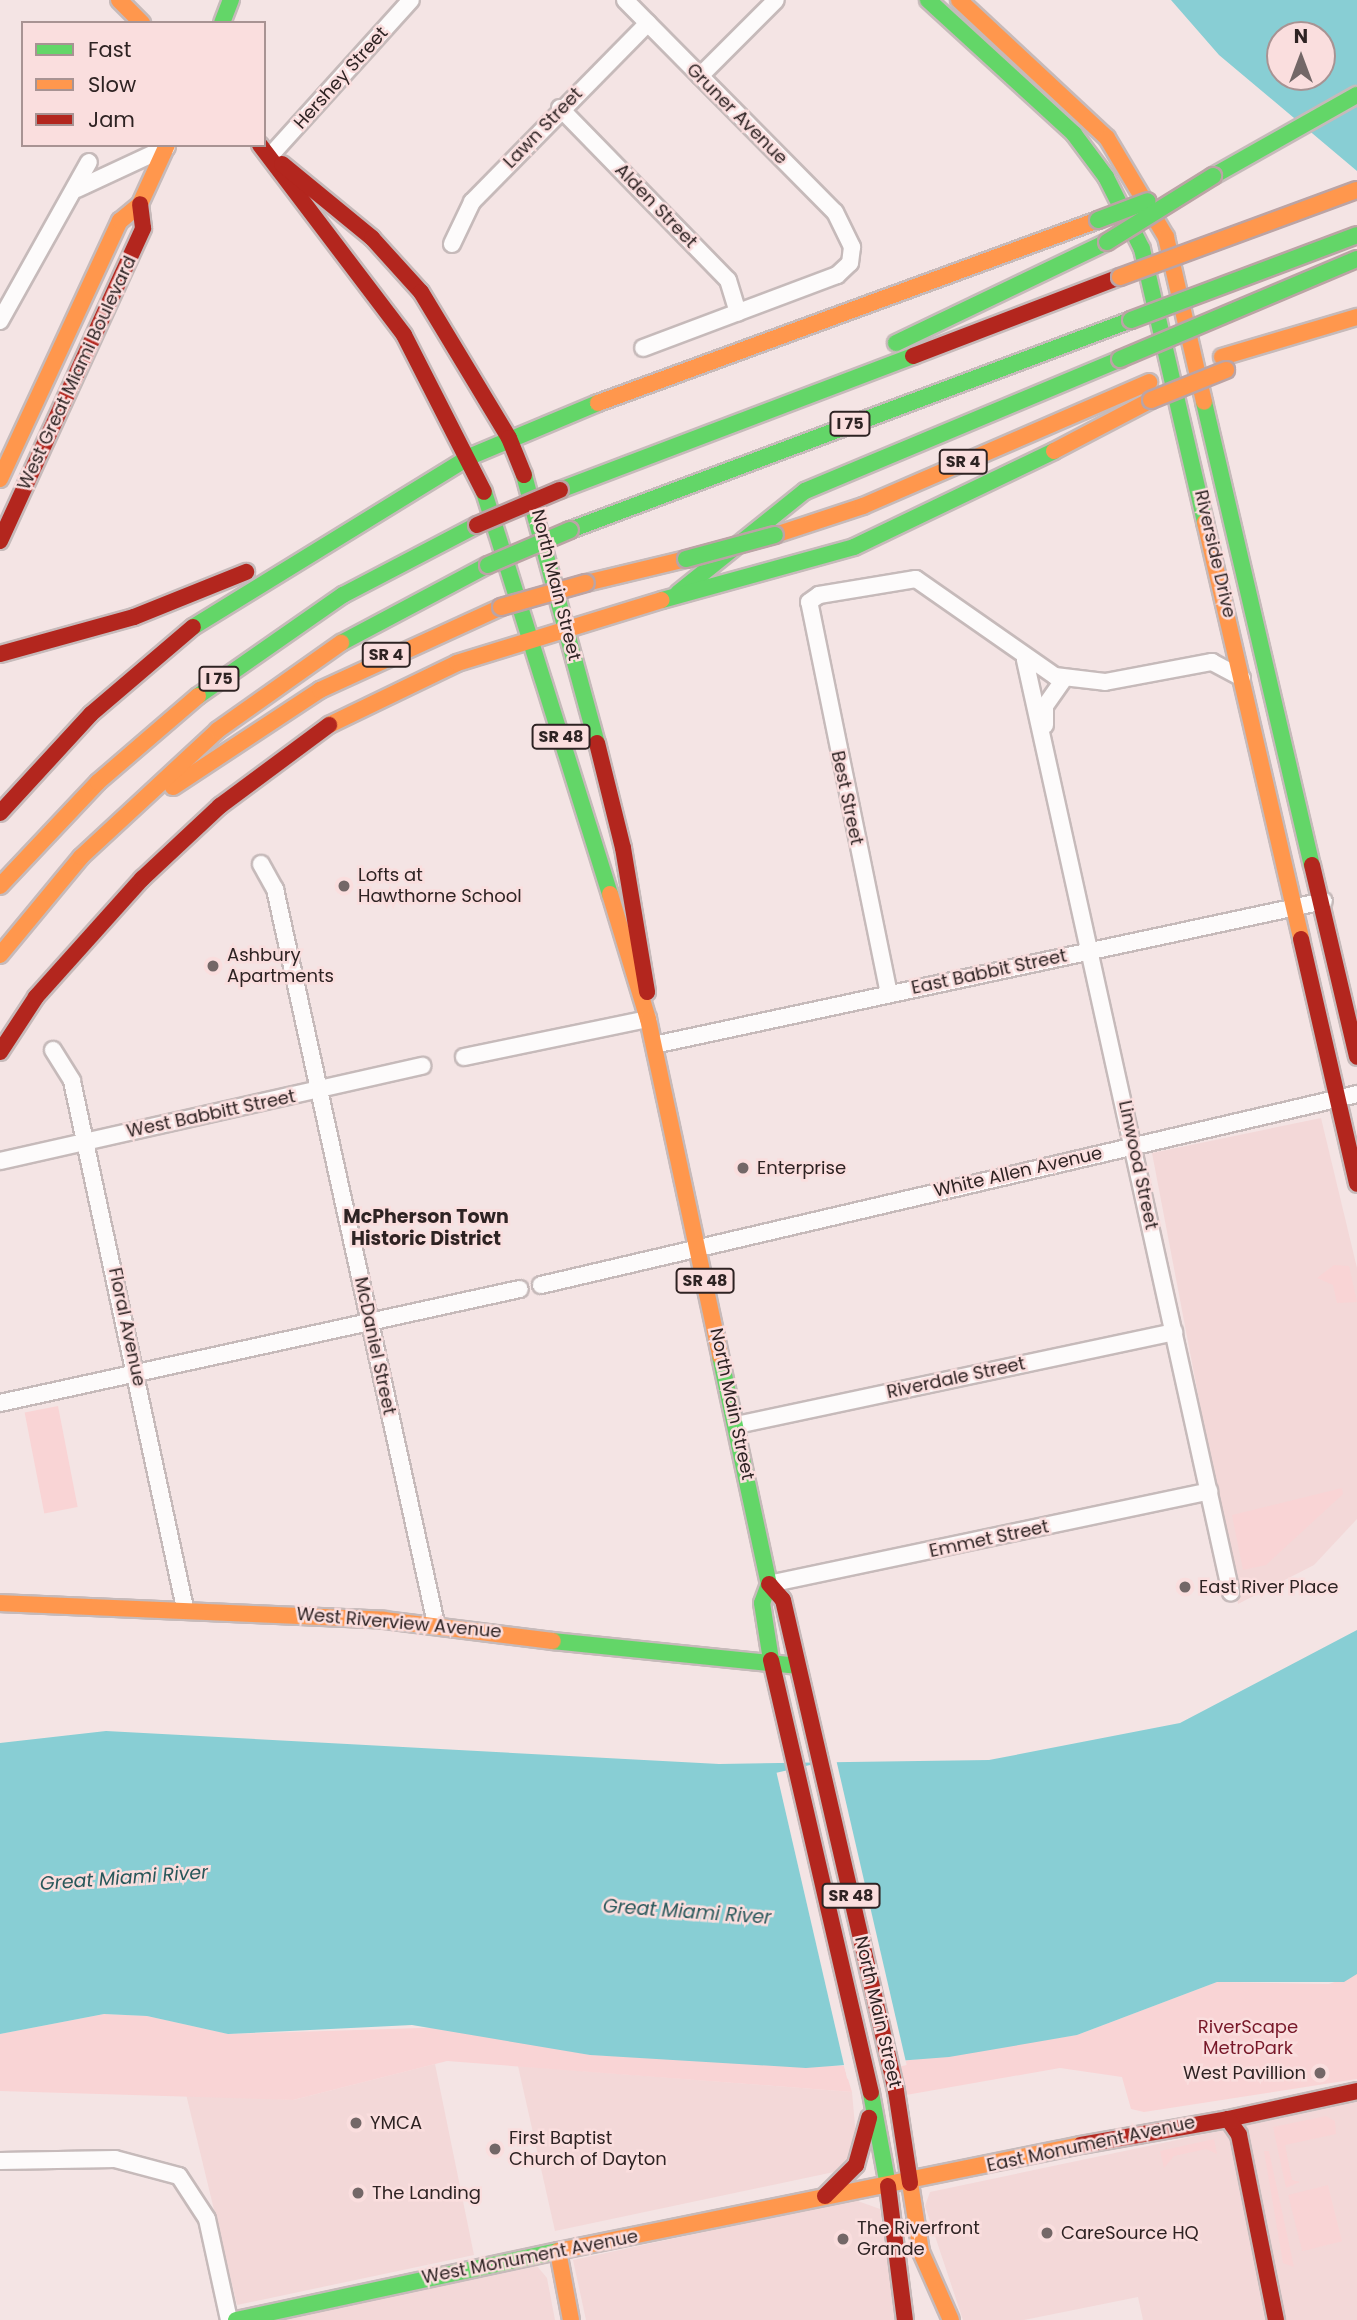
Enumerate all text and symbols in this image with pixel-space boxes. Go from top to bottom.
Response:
legend [21,21,266,147]
north arrow [1266,21,1336,91]
street label: Hershey Street [289,22,393,134]
text: N [1294,23,1308,50]
text: Fast [88,35,131,64]
street label: Gruner Avenue [682,59,792,169]
text: Slow [88,70,136,99]
street label: Lawn Street [499,83,587,173]
text: Jam [88,105,135,134]
street label: Alden Street [610,159,702,253]
street label: West Great Miami Boulevard [13,253,141,493]
road number: I 75 [829,412,871,436]
road number: SR 4 [939,449,988,475]
street label: Riverside Drive [1190,488,1240,620]
street label: North Main Street [527,507,585,663]
road number: SR 4 [362,642,410,668]
road number: I 75 [198,666,240,692]
road number: SR 48 [531,724,591,750]
street label: Best Street [826,749,868,847]
place label: Lofts at Hawthorne School [358,865,522,908]
marker: Lofts at Hawthorne School [336,878,352,894]
place label: Ashbury Apartments [227,945,334,988]
street label: East Babbit Street [909,945,1069,999]
marker: Ashbury Apartments [205,958,221,974]
street label: West Babbitt Street [125,1086,297,1142]
street label: Linwood Street [1114,1099,1162,1231]
street label: White Allen Avenue [932,1142,1104,1202]
place label: Enterprise [757,1157,846,1179]
marker: Enterprise [735,1160,751,1176]
district label: McPherson Town Historic District [343,1206,509,1250]
street label: Floral Avenue [104,1266,150,1388]
road number: SR 48 [675,1268,735,1294]
street label: McDaniel Street [350,1275,400,1417]
street label: North Main Street [705,1326,759,1482]
street label: Riverdale Street [885,1353,1027,1403]
street label: Emmet Street [927,1516,1051,1562]
place label: East River Place [1199,1576,1338,1598]
marker: East River Place [1177,1579,1193,1595]
street label: West Riverview Avenue [296,1603,502,1643]
water label: Great Miami River [39,1861,209,1895]
road number: SR 48 [821,1884,881,1908]
water label: Great Miami River [602,1895,772,1929]
street label: North Main Street [850,1934,906,2090]
park label: RiverScape MetroPark [1198,2017,1298,2060]
place label: West Pavillion [1183,2062,1306,2084]
marker: West Pavillion [1312,2065,1328,2081]
street label: East Monument Avenue [985,2111,1197,2177]
place label: YMCA [370,2112,422,2134]
marker: YMCA [348,2115,364,2131]
place label: First Baptist Church of Dayton [509,2128,667,2170]
marker: First Baptist Church of Dayton [487,2141,503,2157]
place label: The Landing [372,2182,481,2204]
marker: The Landing [350,2185,366,2201]
place label: The Riverfront Grande [857,2218,980,2260]
place label: CareSource HQ [1061,2222,1199,2244]
street label: West Monument Avenue [420,2225,640,2289]
marker: CareSource HQ [1039,2225,1055,2241]
marker: The Riverfront Grande [835,2231,851,2247]

